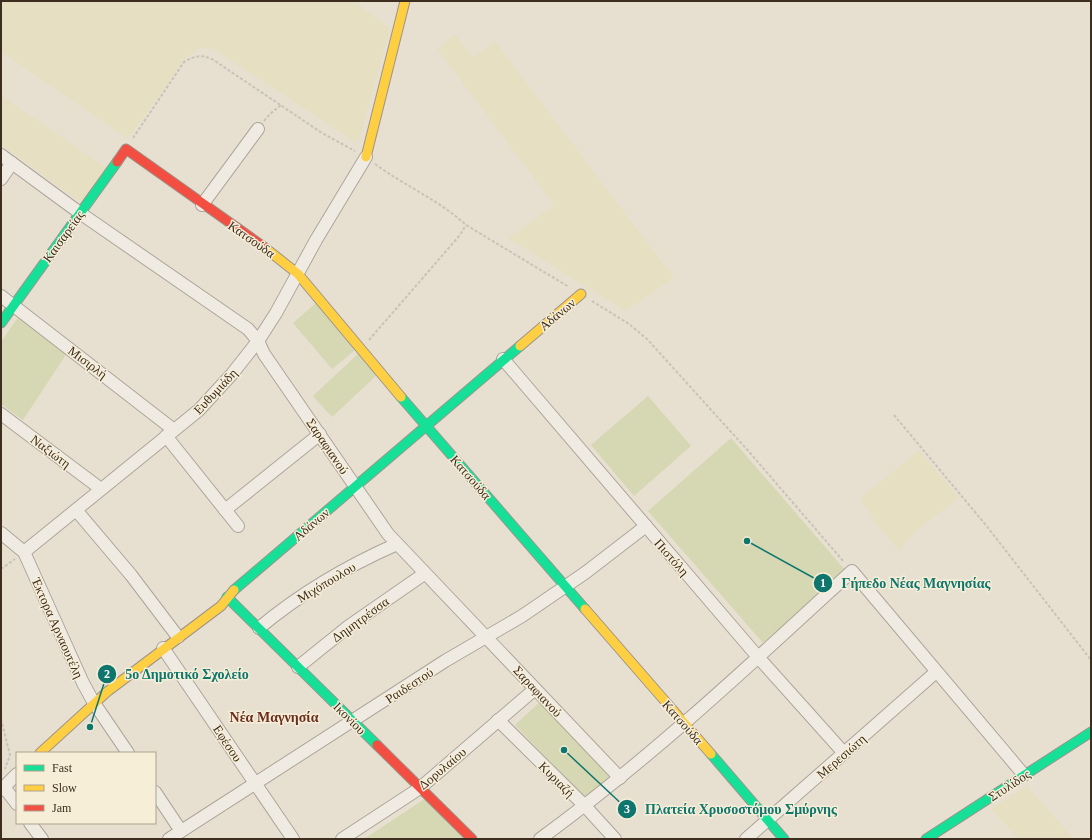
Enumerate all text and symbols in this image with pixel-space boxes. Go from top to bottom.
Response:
street label: Καισαρείας [40,207,88,265]
street label: Κατσούδα [225,218,278,261]
street label: Αδάνων [536,295,579,334]
street label: Μισιρλή [65,343,110,382]
street label: Ευθυμιάδη [190,365,241,417]
street label: Σαραφιανού [303,415,352,477]
street label: Ναξιώτη [28,432,74,471]
street label: Κατσούδα [447,452,494,503]
street label: Αδάνων [290,505,332,544]
street label: Πιστόλη [651,536,692,579]
street label: Μιχόπουλου [294,559,358,606]
callout: Γήπεδο Νέας Μαγνησίας [813,570,998,596]
street label: Έκτορα Αρναουτέλη [28,575,86,681]
text: 1 [820,576,826,590]
text: Γήπεδο Νέας Μαγνησίας [841,576,992,591]
street label: Δημητρέσσα [329,594,392,645]
callout: 5ο Δημοτικό Σχολείο [97,661,257,687]
street label: Σαραφιανού [510,663,565,720]
street label: Ραιδεστού [382,664,436,706]
text: 2 [104,667,110,681]
text: 5ο Δημοτικό Σχολείο [125,667,249,682]
street label: Κατσούδα [659,697,706,748]
street label: Ικονίου [330,699,369,738]
district label: Νέα Μαγνησία [230,710,319,725]
street label: Εφέσου [210,722,245,764]
street label: Μερεσιώτη [814,731,869,782]
street label: Δορυλαίου [416,744,469,793]
legend [16,752,156,824]
street label: Κυριαζή [536,758,578,800]
text: Fast [52,761,73,775]
street label: Στυλίδος [986,766,1034,804]
text: Slow [52,781,77,795]
callout: Πλατεία Χρυσοστόμου Σμύρνης [617,796,845,822]
text: Jam [52,801,72,815]
text: 3 [624,802,630,816]
text: Πλατεία Χρυσοστόμου Σμύρνης [645,802,838,817]

